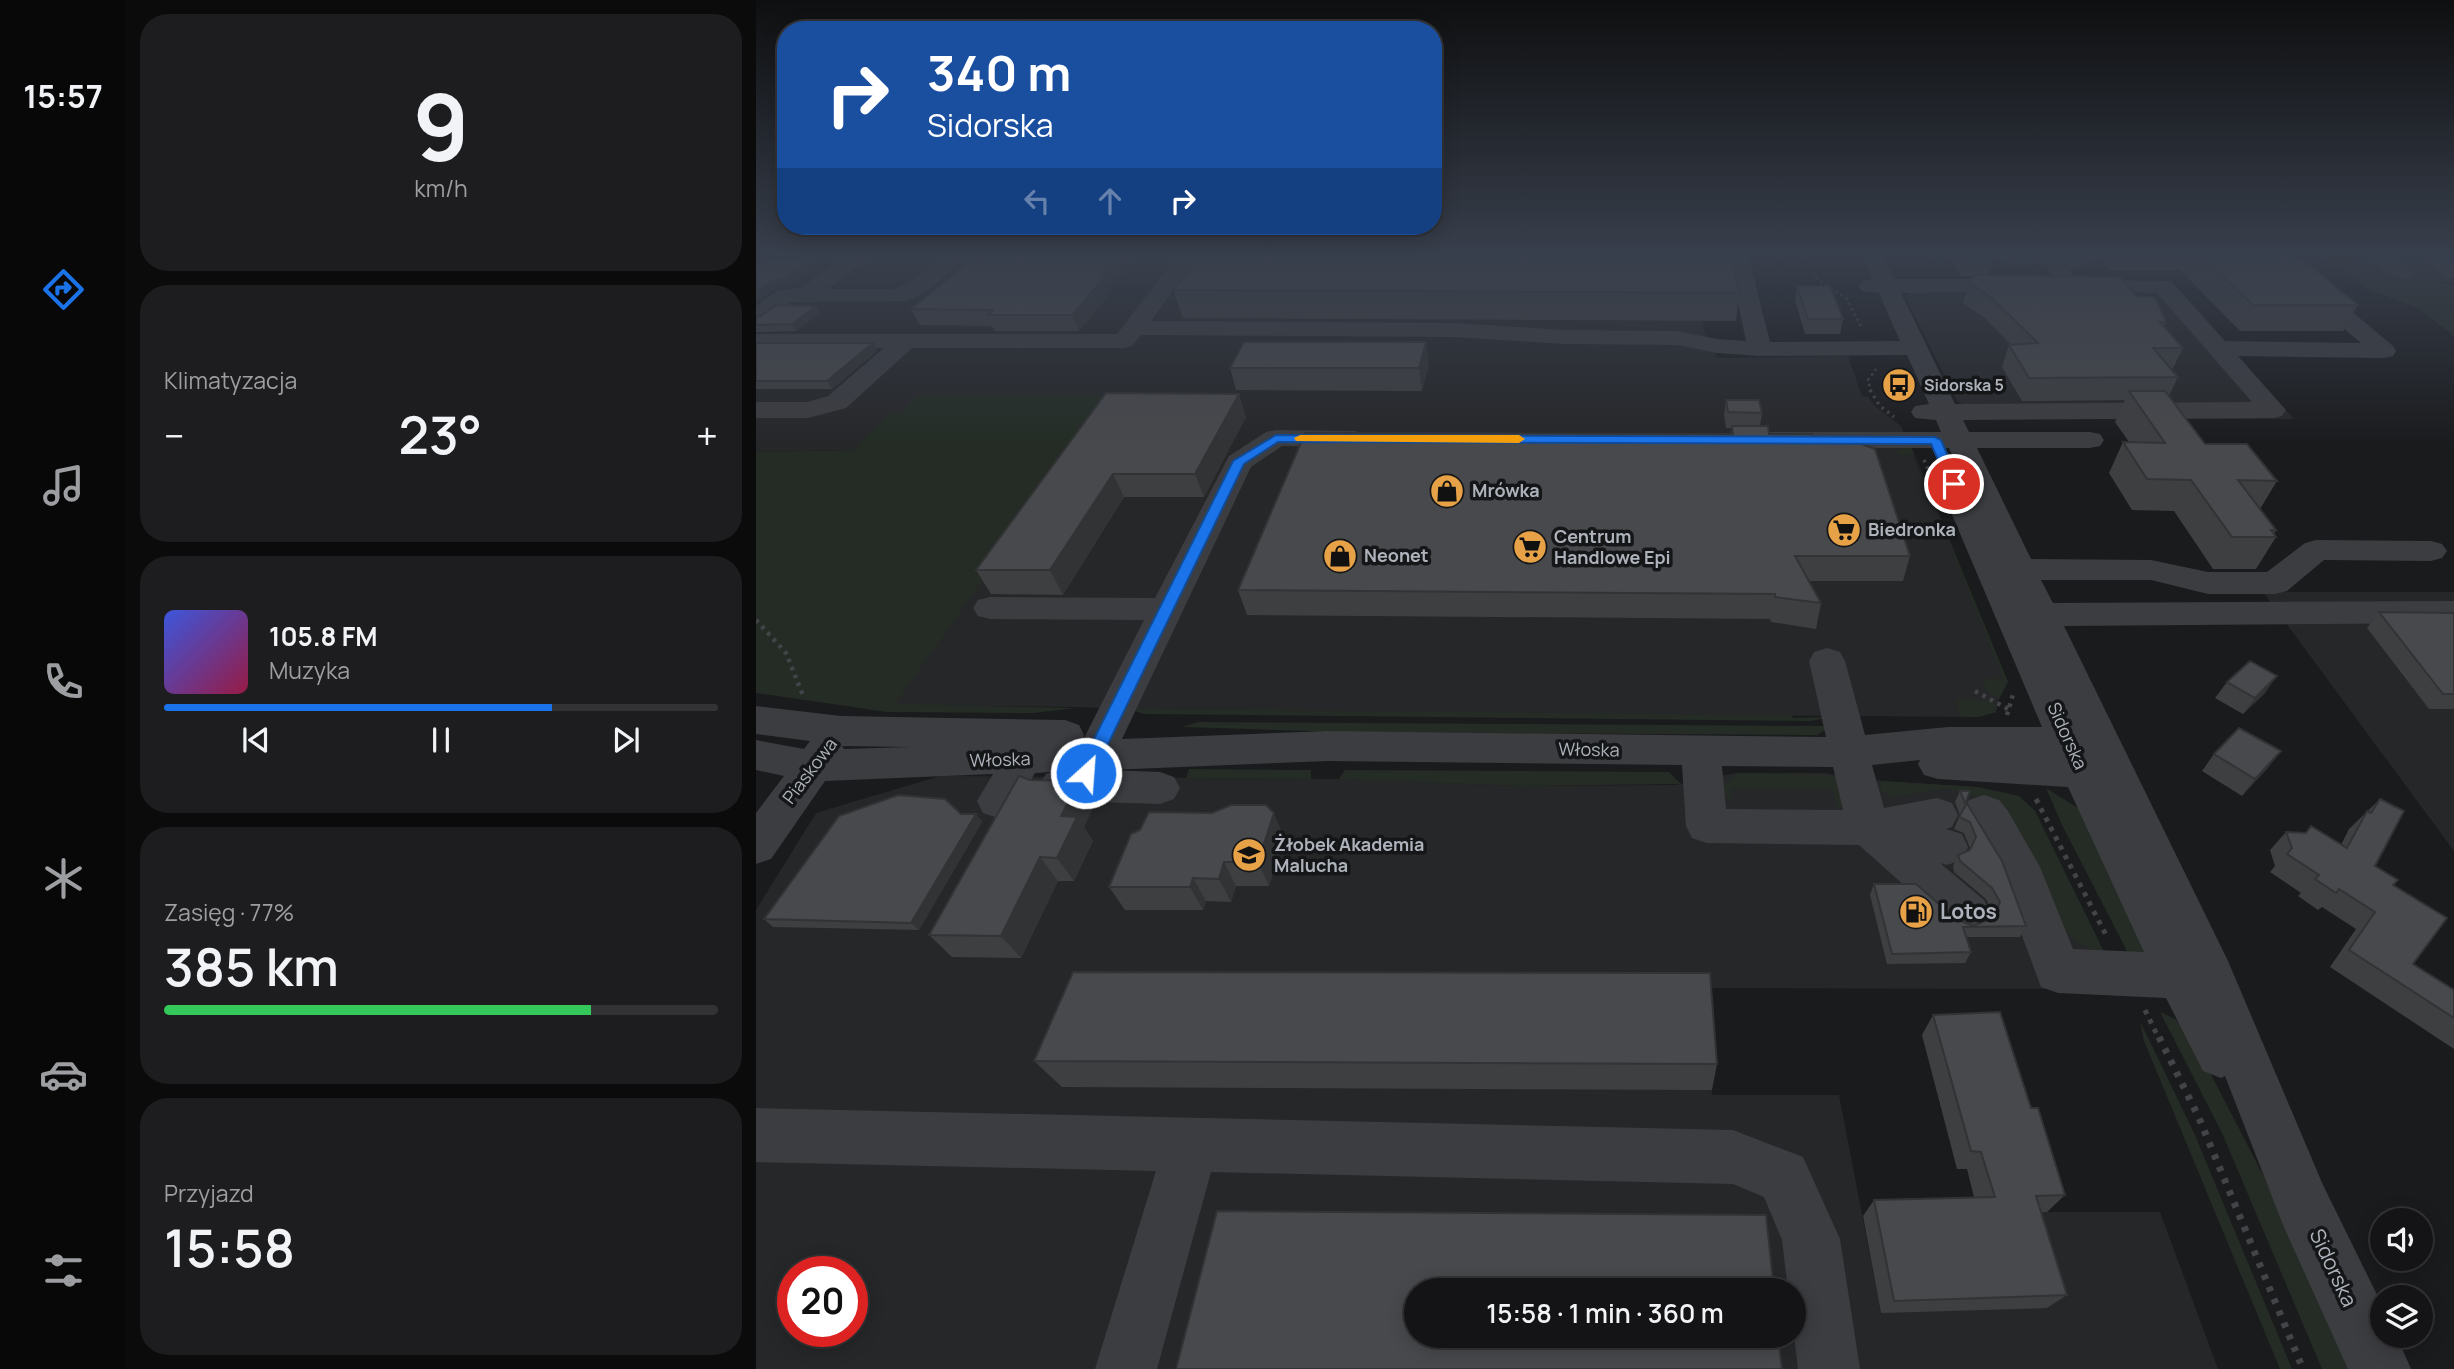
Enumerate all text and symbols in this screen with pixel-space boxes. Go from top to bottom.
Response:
text: 340 m [927,39,1071,106]
icon: right [812,49,903,140]
text: 9 [413,64,469,188]
text: 15:57 [23,74,103,118]
text: Sidorska [927,103,1053,147]
text: km/h [414,172,468,204]
icon: left [1018,182,1056,220]
icon: ahead [1091,182,1129,220]
icon: right [1164,182,1202,220]
icon: directions [39,265,88,314]
text: Klimatyzacja [164,364,297,396]
bus stop icon: Sidorska 5 [1880,366,1918,404]
place label: Sidorska 5 [1924,374,2004,396]
text: 23° [398,399,482,470]
text: − [164,409,185,461]
text: + [696,409,718,461]
pin [1924,454,1984,514]
icon: music [39,461,88,510]
icon: arrive [1935,465,1973,503]
shop icon: Mrówka [1428,472,1466,510]
place label: Mrówka [1472,478,1540,502]
supermarket icon: Biedronka [1825,511,1863,549]
place label: Biedronka [1868,517,1956,541]
place label: Centrum Handlowe Epi [1554,524,1671,569]
supermarket icon: Centrum Handlowe Epi [1511,528,1549,566]
shop icon: Neonet [1321,537,1359,575]
place label: Neonet [1364,543,1429,567]
text: 105.8 FM [269,618,378,654]
text: Muzyka [269,654,350,686]
icon: phone [39,657,88,706]
street label: Sidorska [2042,698,2093,773]
icon: previous [237,721,275,759]
icon: pause [422,721,460,759]
icon: next [607,721,645,759]
street label: Piaskowa [776,732,842,808]
position arrow [1049,736,1123,810]
street label: Włoska [1558,736,1620,762]
street label: Włoska [969,746,1031,772]
place label: Żłobek Akademia Malucha [1274,832,1424,877]
school or university icon: Żłobek Akademia Malucha [1230,836,1268,874]
icon: climate [39,854,88,903]
fuel station icon: Lotos [1897,893,1935,931]
text: Zasięg · 77% [164,896,294,928]
place label: Lotos [1940,897,1997,925]
text: 385 km [164,931,339,1002]
icon: car [39,1050,88,1099]
text: Przyjazd [164,1177,254,1209]
map controls [2370,1208,2433,1348]
button: sound [2370,1208,2433,1271]
text: 15:58 [164,1212,295,1283]
street label: Sidorska [2304,1224,2364,1311]
icon: filters [39,1246,88,1295]
speed limit sign: 20 [777,1256,868,1347]
button: layers [2370,1285,2433,1348]
text: 15:58 · 1 min · 360 m [1486,1295,1724,1331]

